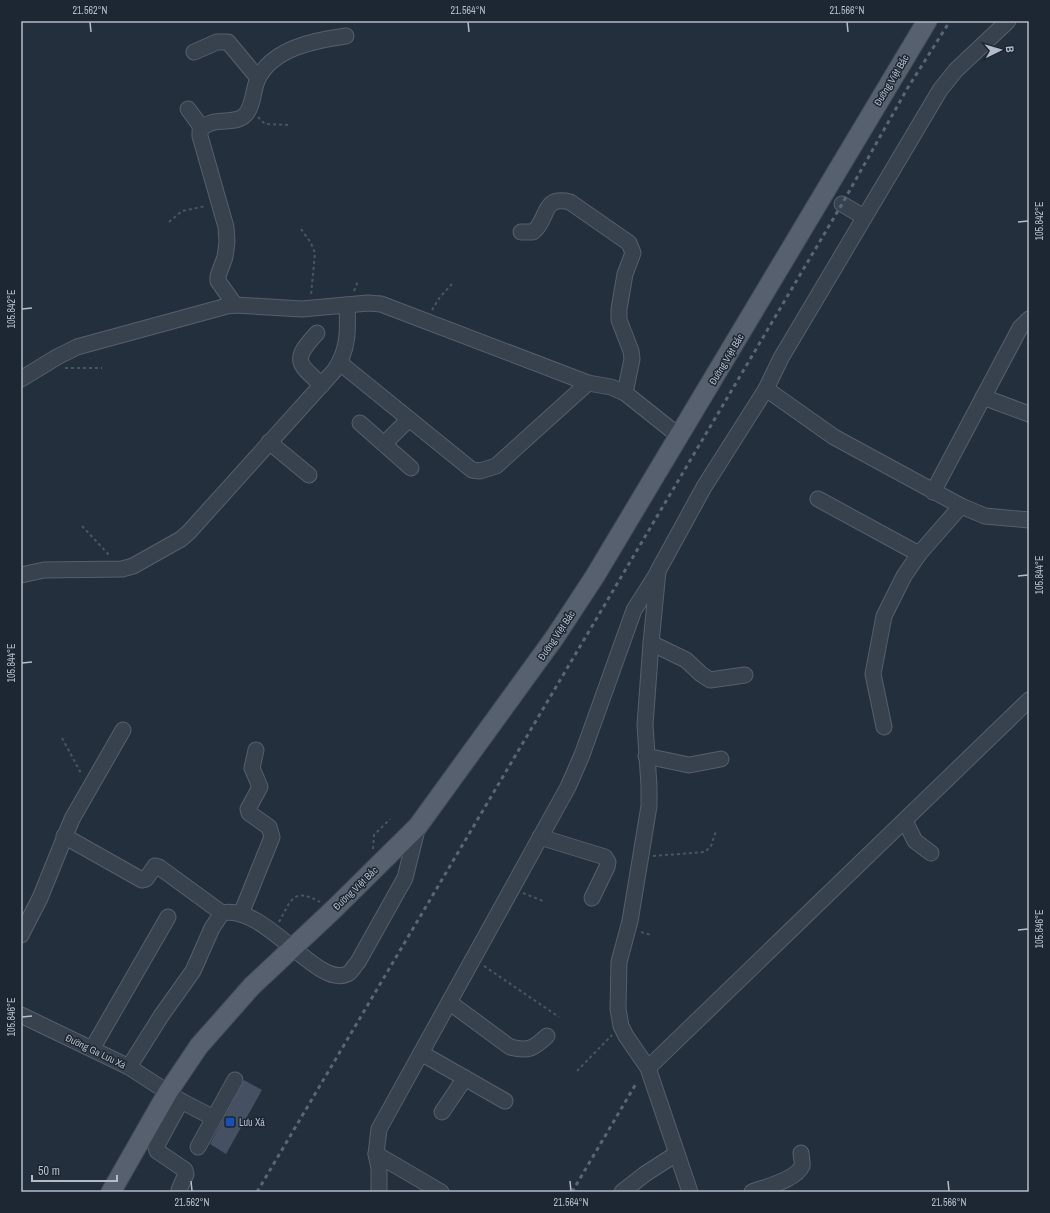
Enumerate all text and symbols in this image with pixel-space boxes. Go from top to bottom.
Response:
text: 21.562°N [73,4,108,17]
text: 21.564°N [451,4,486,17]
text: 21.566°N [830,4,865,17]
north arrow [980,30,1020,70]
text: B [1003,45,1017,53]
street label: Đường Việt Bắc [871,52,912,108]
text: 105.842°E [1033,201,1046,241]
text: 105.842°E [5,289,18,329]
street label: Đường Việt Bắc [706,331,747,387]
text: 105.844°E [1033,555,1046,595]
street label: Đường Việt Bắc [535,608,578,663]
text: 105.844°E [5,643,18,683]
street label: Đường Việt Bắc [330,864,380,913]
text: 105.846°E [1033,909,1046,949]
text: 105.846°E [5,997,18,1037]
street label: Đường Ga Lưu Xá [63,1031,128,1072]
marker: Lưu Xá [224,1116,236,1128]
place label: Lưu Xá [239,1116,265,1129]
scale bar [32,1157,117,1183]
text: 50 m [38,1163,60,1179]
text: 21.562°N [175,1196,210,1209]
text: 21.564°N [554,1196,589,1209]
text: 21.566°N [932,1196,967,1209]

